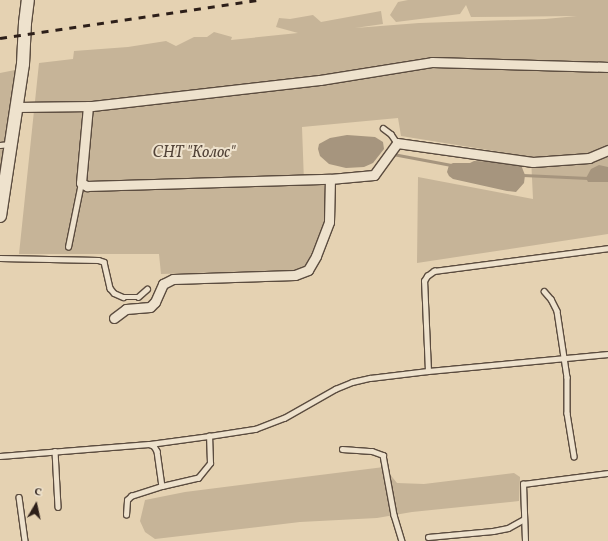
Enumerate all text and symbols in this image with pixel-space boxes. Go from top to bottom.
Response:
park label: СНТ "Колос" [153,143,235,163]
north arrow [16,485,56,525]
text: С [33,485,43,501]

